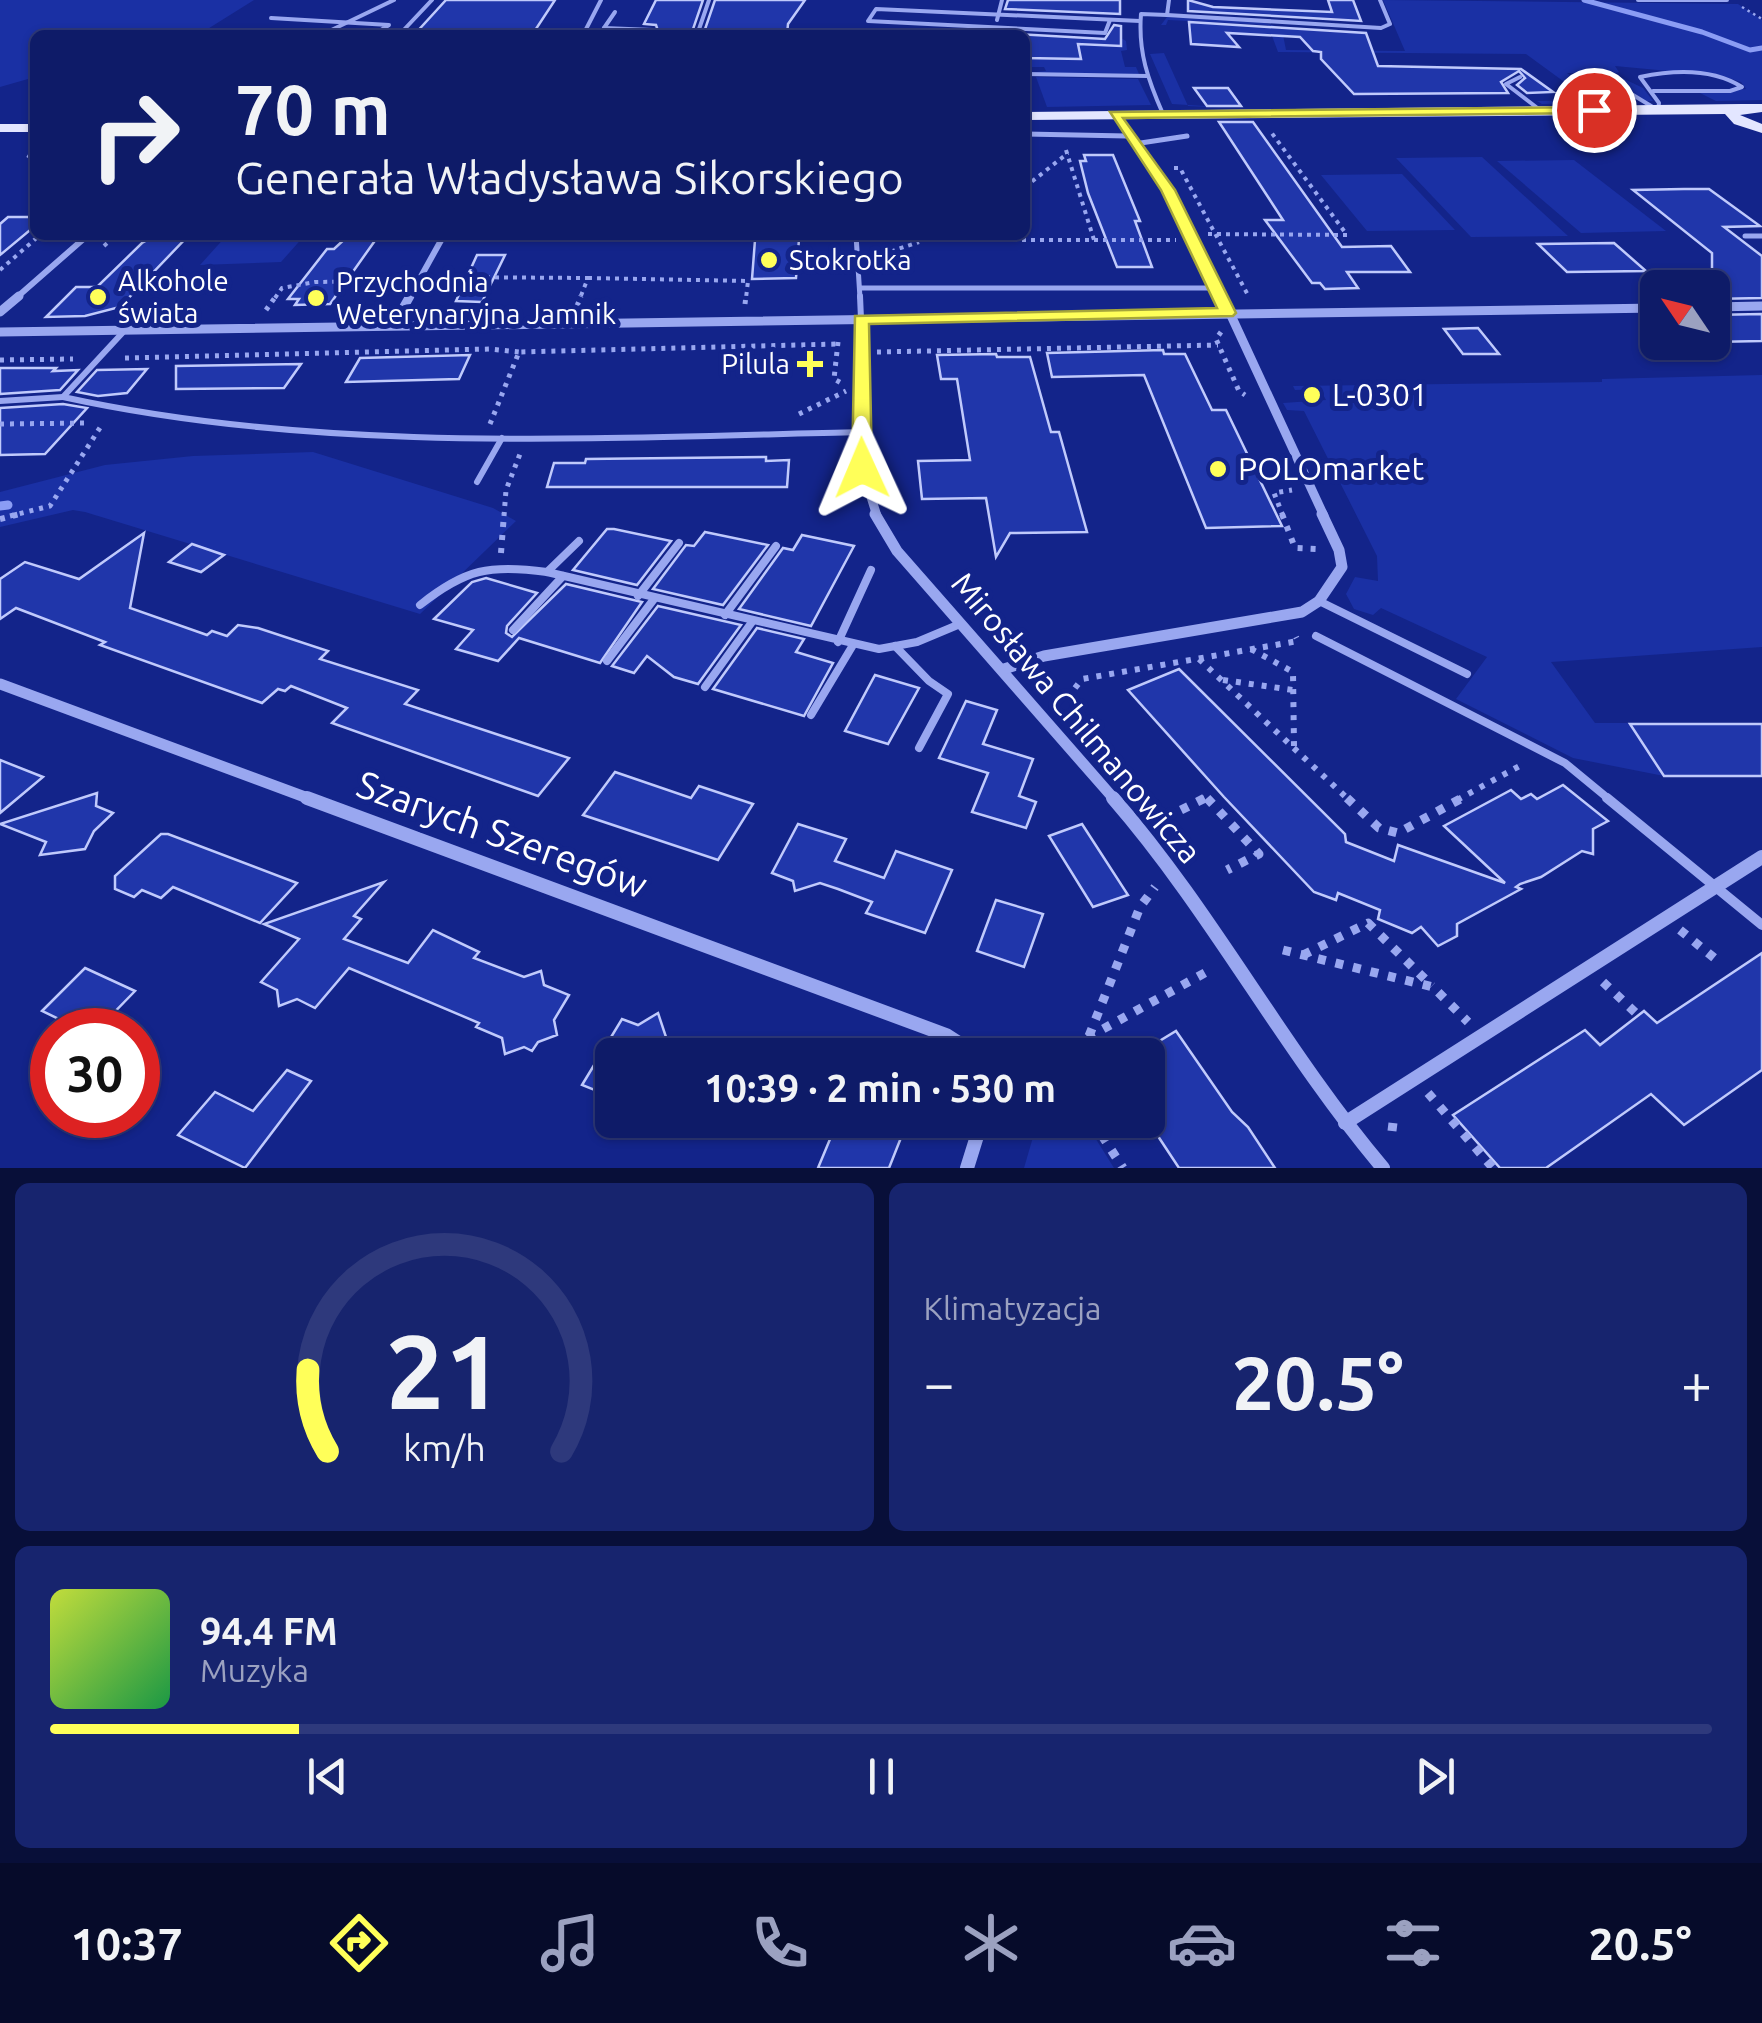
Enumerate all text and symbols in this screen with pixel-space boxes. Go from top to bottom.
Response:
pin [1552,68,1637,153]
icon: right [70,70,200,200]
text: 70 m [235,70,391,148]
icon: arrive [1567,83,1622,138]
text: Generała Władysława Sikorskiego [235,152,904,203]
place label: Stokrotka [789,244,912,275]
marker: Stokrotka [758,249,780,271]
place label: Alkohole świata [118,265,229,328]
place label: Przychodnia Weterynaryjna Jamnik [336,266,616,329]
north arrow [1640,270,1730,360]
map controls [1640,270,1730,360]
marker: Alkohole świata [87,286,109,308]
marker: Przychodnia Weterynaryjna Jamnik [305,287,327,309]
place label: Pilula [721,348,790,379]
marker: Pilula [799,353,821,375]
place label: L-0301 [1332,376,1428,412]
marker: L-0301 [1301,384,1323,406]
position arrow [810,416,914,520]
place label: POLOmarket [1238,450,1425,486]
marker: POLOmarket [1207,458,1229,480]
street label: Mirosława Chilmanowicza [945,565,1209,870]
street label: Szarych Szeregów [352,762,653,906]
speed limit sign: 30 [30,1008,160,1138]
text: 10:39 · 2 min · 530 m [704,1067,1056,1109]
text: Klimatyzacja [924,1290,1101,1326]
text: 21 [386,1312,503,1429]
text: 20.5° [1232,1340,1404,1424]
text: − [924,1352,955,1413]
text: + [1681,1352,1712,1413]
text: km/h [403,1428,486,1468]
text: 94.4 FM [200,1610,338,1652]
text: Muzyka [200,1652,309,1688]
icon: previous [300,1749,355,1804]
icon: pause [854,1749,909,1804]
icon: next [1408,1749,1463,1804]
icon: directions [324,1908,394,1978]
icon: music [535,1908,605,1978]
icon: phone [745,1908,815,1978]
icon: climate [956,1908,1026,1978]
icon: car [1167,1908,1237,1978]
icon: filters [1378,1908,1448,1978]
text: 10:37 [70,1918,183,1969]
text: 20.5° [1588,1918,1692,1969]

